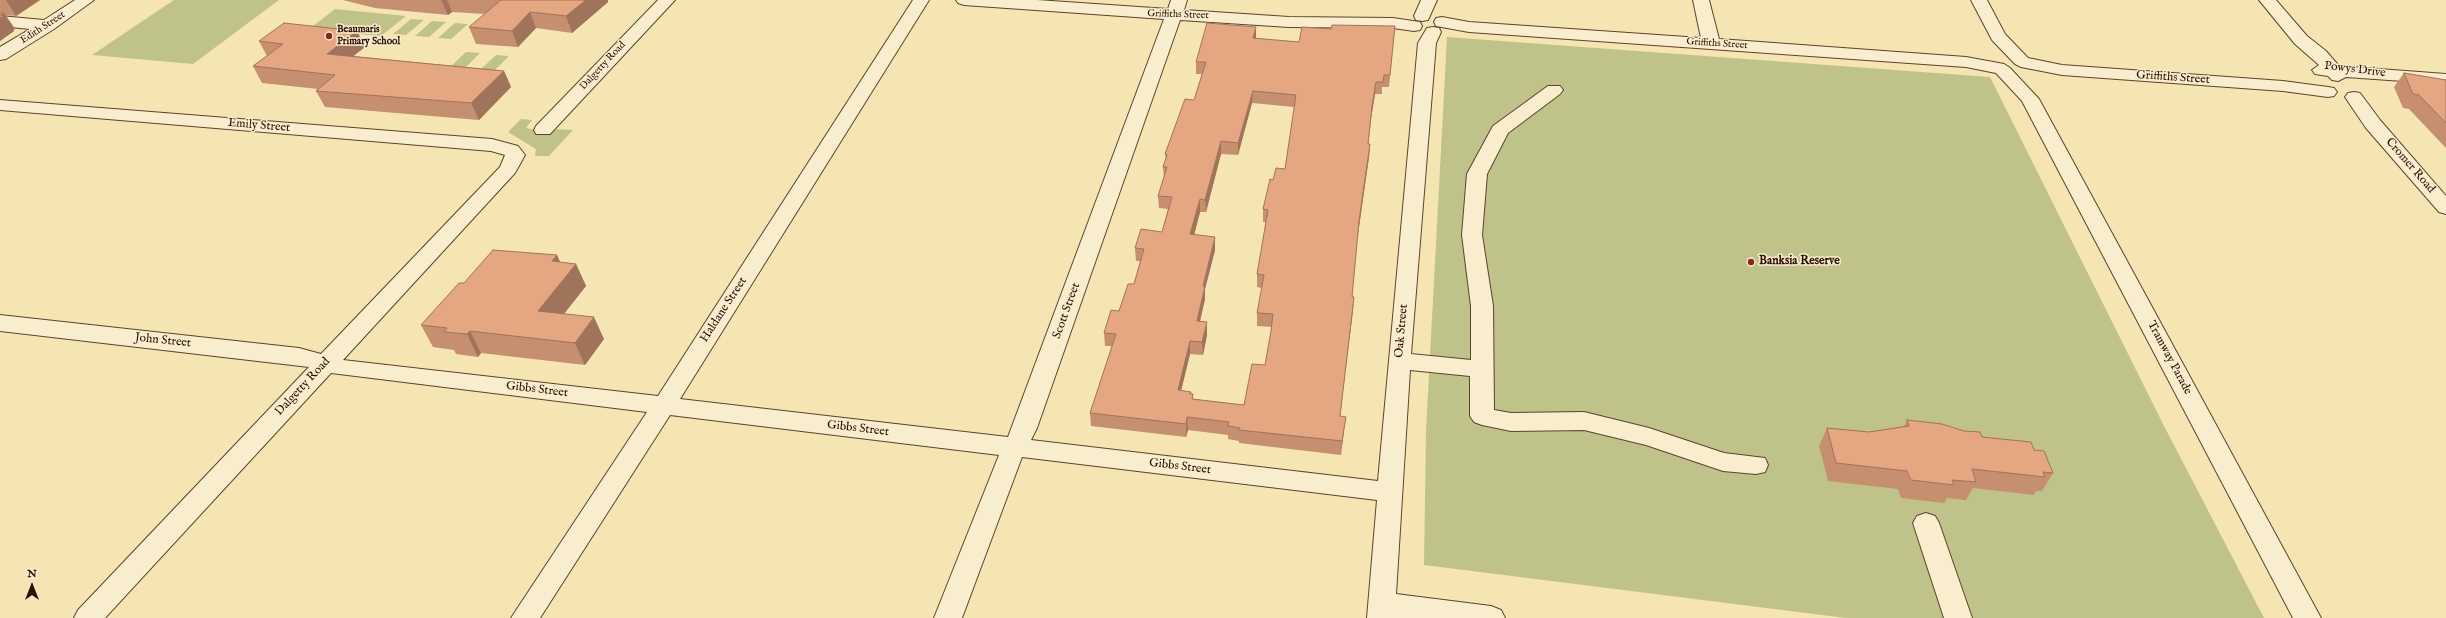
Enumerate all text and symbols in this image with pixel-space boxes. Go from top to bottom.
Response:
street label: Griffiths Street [1147,8,1209,22]
street label: Edith Street [18,9,68,47]
place label: Beaumaris Primary School [337,24,400,48]
marker: Beaumaris Primary School [324,31,334,41]
street label: Griffiths Street [1686,36,1748,52]
street label: Dalgetty Road [578,39,628,93]
street label: Powys Drive [2324,59,2386,81]
street label: Griffiths Street [2136,68,2210,88]
street label: Emily Street [227,116,291,136]
street label: Cromer Road [2382,136,2438,196]
place label: Banksia Reserve [1759,255,1840,269]
marker: Banksia Reserve [1746,257,1756,267]
street label: Haldane Street [698,275,750,345]
street label: Scott Street [1050,281,1084,341]
street label: Oak Street [1392,303,1412,359]
street label: Tramway Parade [2144,319,2194,397]
street label: John Street [134,331,192,351]
street label: Dalgetty Road [272,355,334,419]
street label: Gibbs Street [505,379,569,401]
street label: Gibbs Street [826,418,890,440]
street label: Gibbs Street [1148,456,1212,478]
north arrow [12,566,52,606]
text: N [27,567,37,581]

